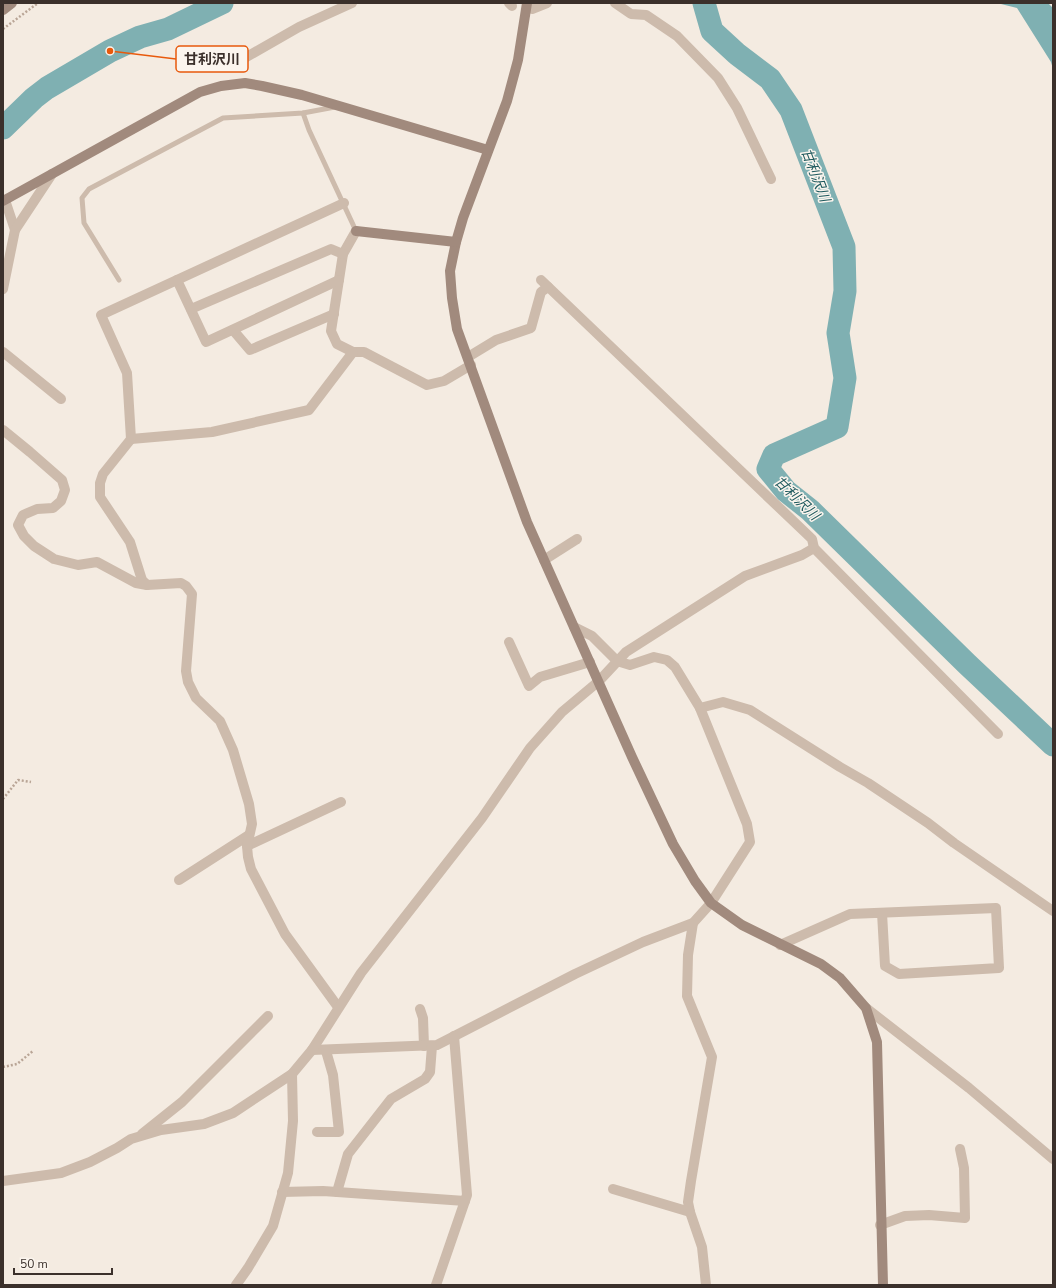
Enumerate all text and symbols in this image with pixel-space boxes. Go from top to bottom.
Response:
callout: 甘利沢川 [176,46,248,72]
text: 甘利沢川 [184,50,240,69]
water label: 甘利沢川 [797,146,835,207]
water label: 甘利沢川 [770,472,825,526]
scale bar [14,1250,112,1276]
text: 50 m [20,1256,48,1272]

